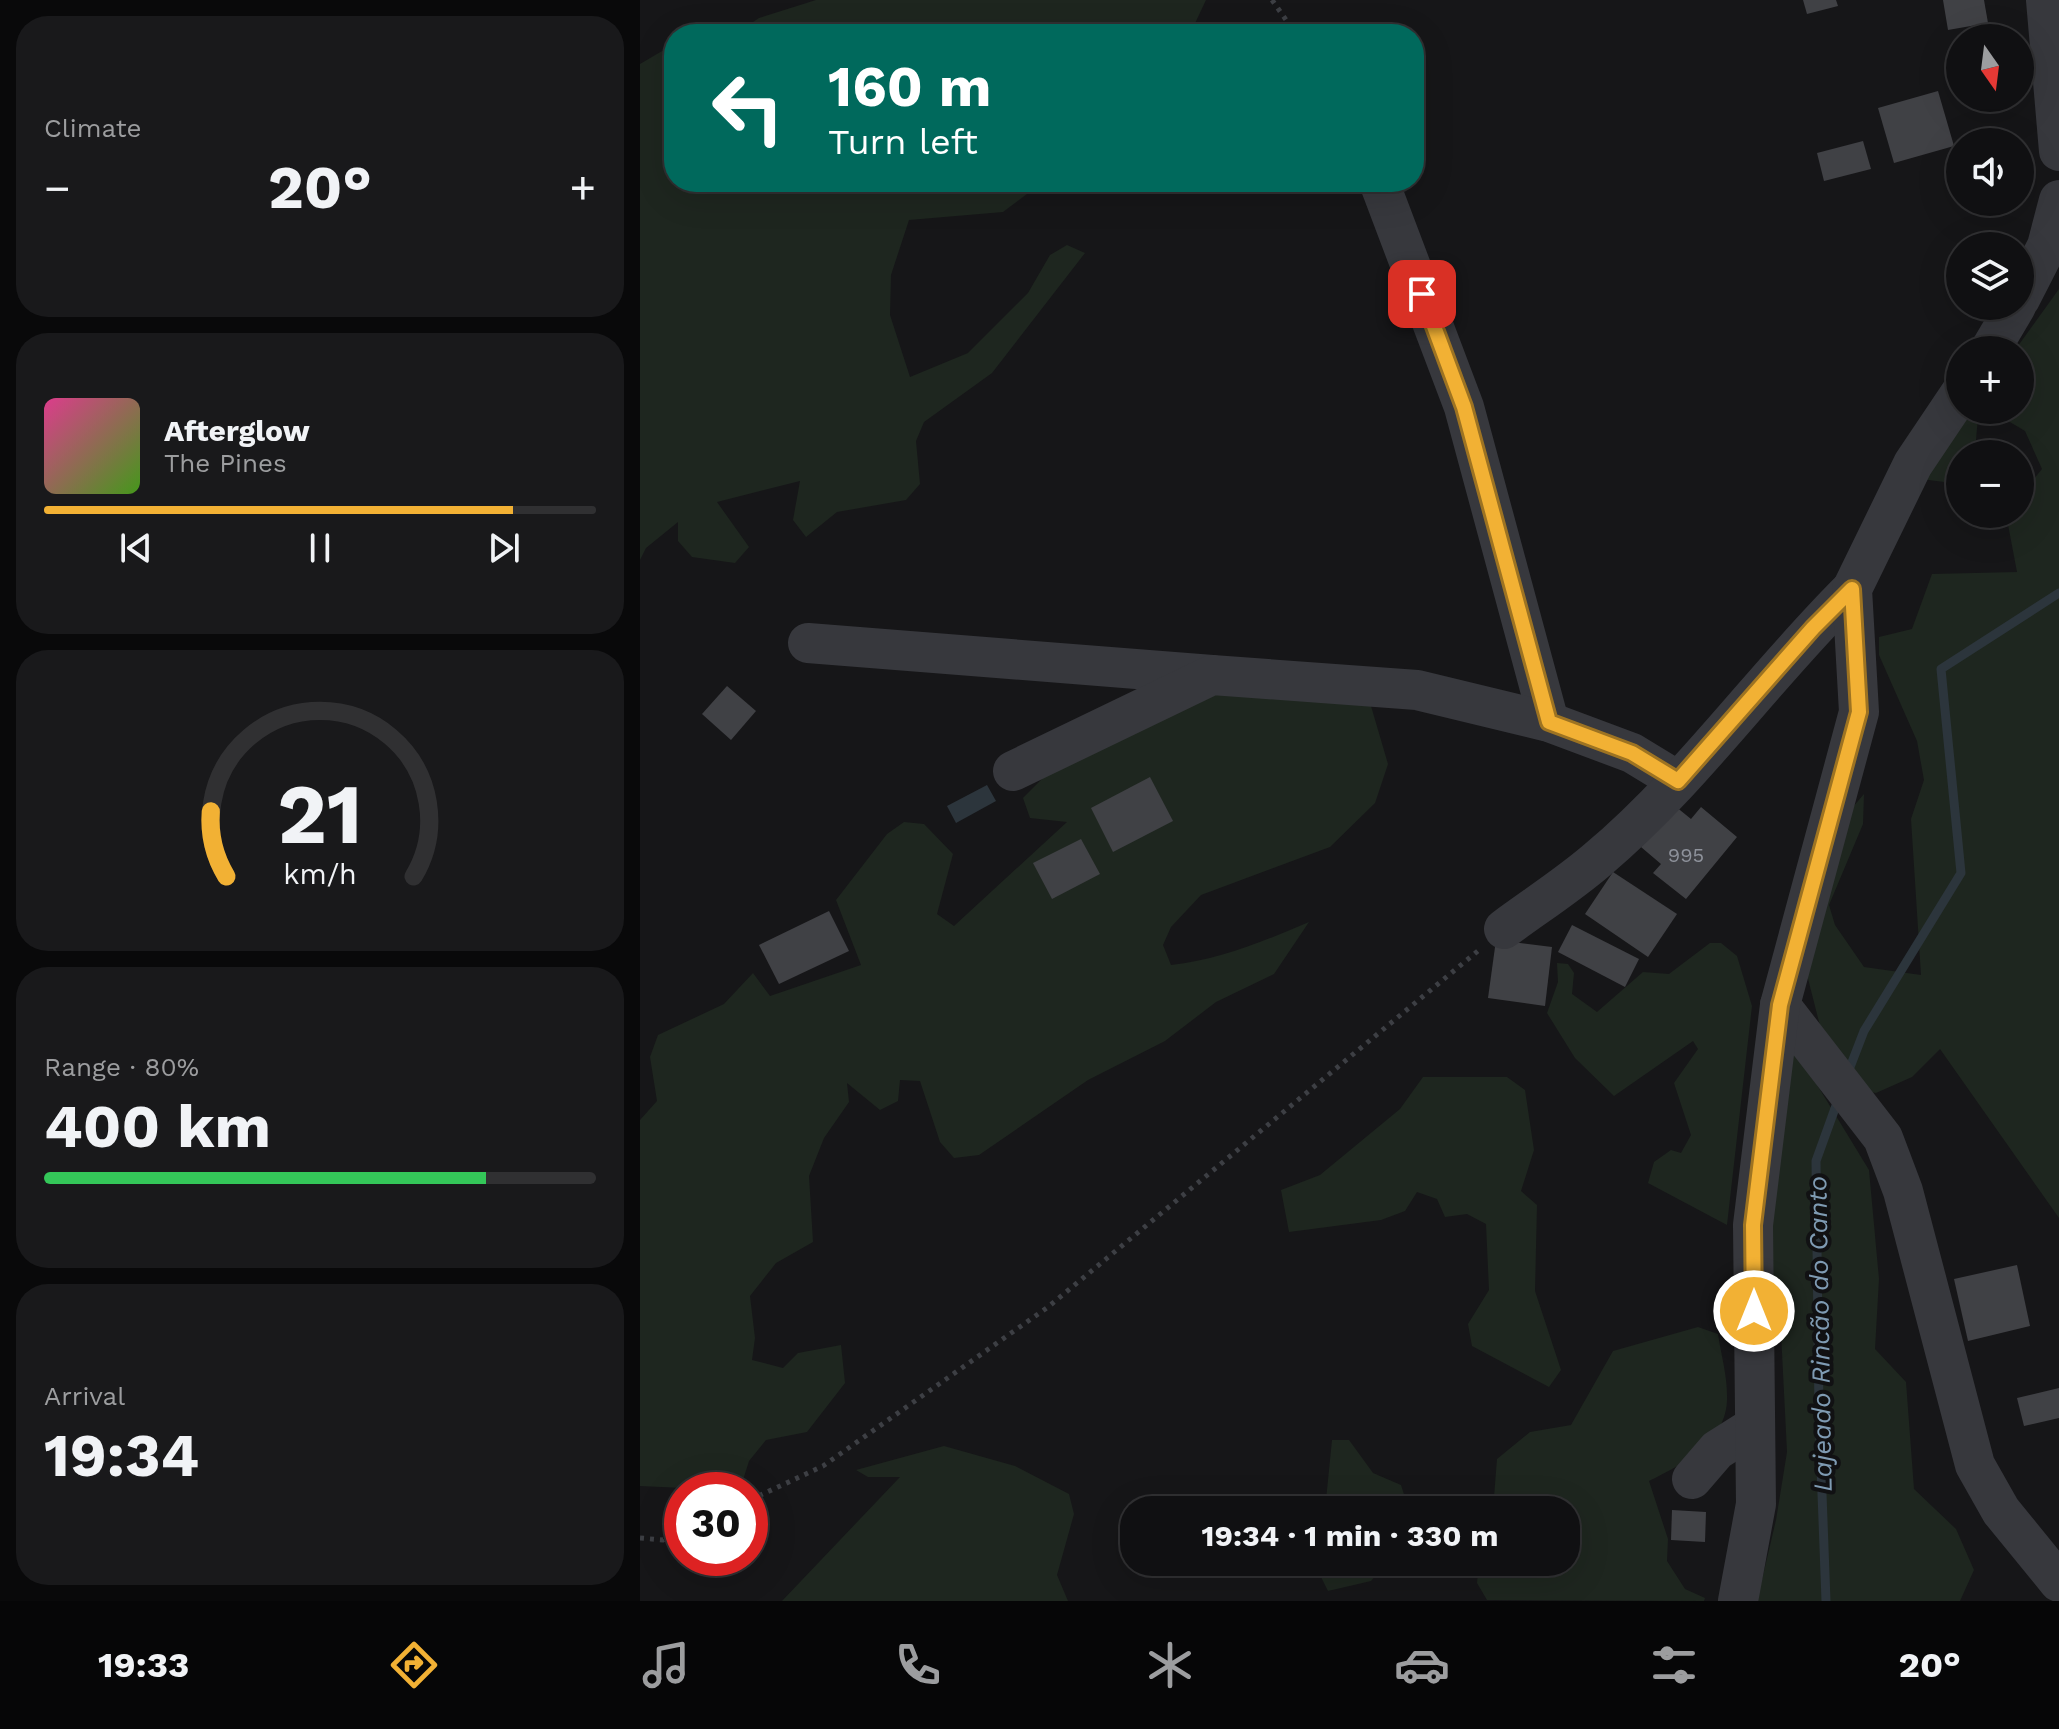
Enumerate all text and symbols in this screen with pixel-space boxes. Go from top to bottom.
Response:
north arrow [1946,24,2034,112]
map controls [1946,24,2034,528]
text: 160 m [828,54,991,120]
icon: left [696,56,800,160]
text: Climate [44,113,142,143]
text: Turn left [828,121,978,163]
button: sound [1946,128,2034,216]
text: 20° [268,152,372,223]
text: − [44,162,71,214]
text: + [569,162,596,214]
button: layers [1946,232,2034,320]
pin [1388,260,1456,328]
icon: arrive [1400,272,1444,316]
button: + [1946,336,2034,424]
text: Afterglow [164,413,310,448]
button: − [1946,440,2034,528]
text: The Pines [164,448,287,478]
icon: previous [114,526,158,570]
icon: pause [298,526,342,570]
icon: next [482,526,526,570]
text: 21 [277,765,363,862]
house number: 995 [1668,843,1704,867]
text: km/h [283,857,357,891]
text: Range · 80% [44,1052,199,1082]
text: 400 km [44,1091,271,1162]
water label: Lajeado Rincão do Canto [1802,1176,1838,1492]
position arrow [1712,1269,1796,1353]
text: Arrival [44,1381,125,1411]
text: 19:34 [44,1420,199,1491]
speed limit sign: 30 [664,1472,768,1576]
text: 19:34 · 1 min · 330 m [1202,1518,1498,1553]
icon: directions [386,1637,442,1693]
icon: music [638,1637,694,1693]
icon: phone [890,1637,946,1693]
icon: climate [1142,1637,1198,1693]
icon: car [1394,1637,1450,1693]
icon: filters [1646,1637,1702,1693]
text: 19:33 [98,1644,189,1686]
text: 20° [1898,1644,1961,1686]

